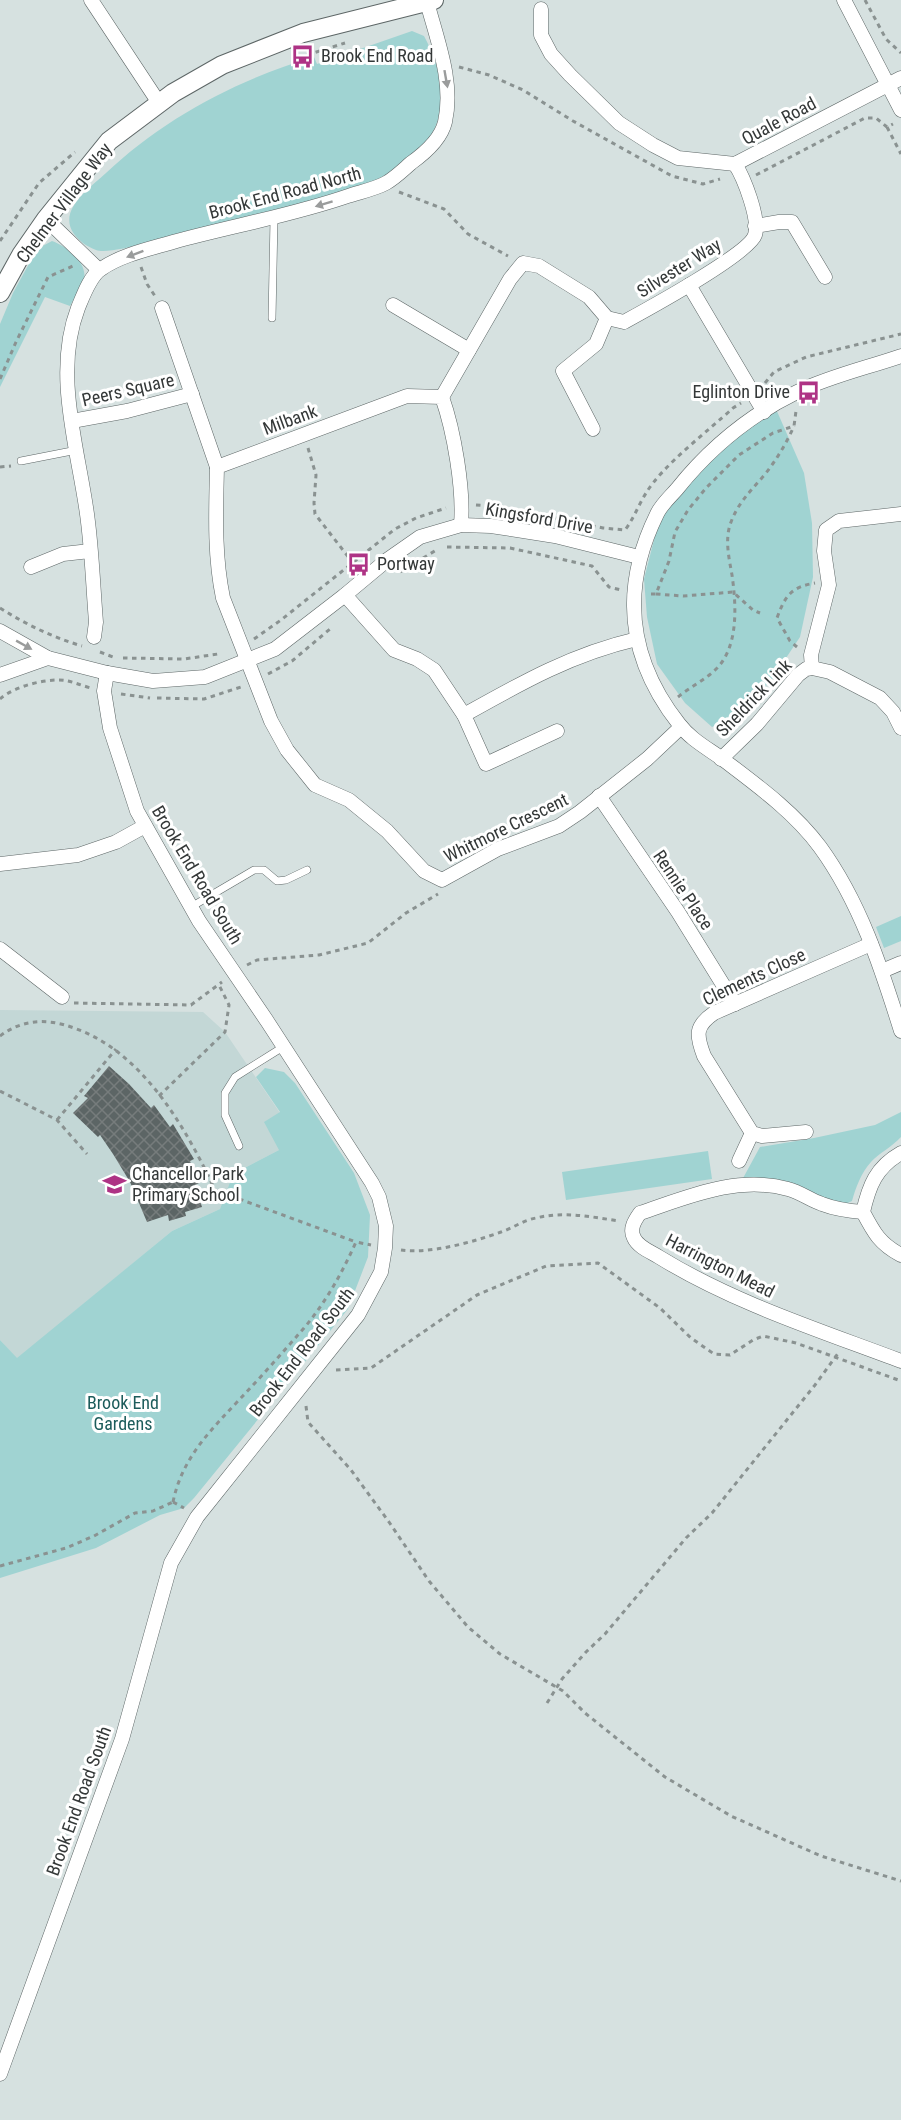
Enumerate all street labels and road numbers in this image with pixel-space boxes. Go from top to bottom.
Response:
street label: Quale Road [738,92,819,149]
street label: Chelmer Village Way [12,138,116,267]
street label: Brook End Road North [207,162,363,223]
street label: Silvester Way [633,233,725,302]
street label: Peers Square [80,369,176,410]
street label: Milbank [260,400,320,439]
street label: Kingsford Drive [484,498,594,537]
street label: Sheldrick Link [712,655,796,741]
street label: Whitmore Crescent [440,788,571,867]
street label: Brook End Road South [148,802,247,948]
street label: Rennie Place [649,846,718,934]
street label: Clements Close [699,944,809,1010]
street label: Harrington Mead [662,1229,778,1302]
street label: Brook End Road South [245,1283,358,1420]
street label: Brook End Road South [42,1723,115,1878]

